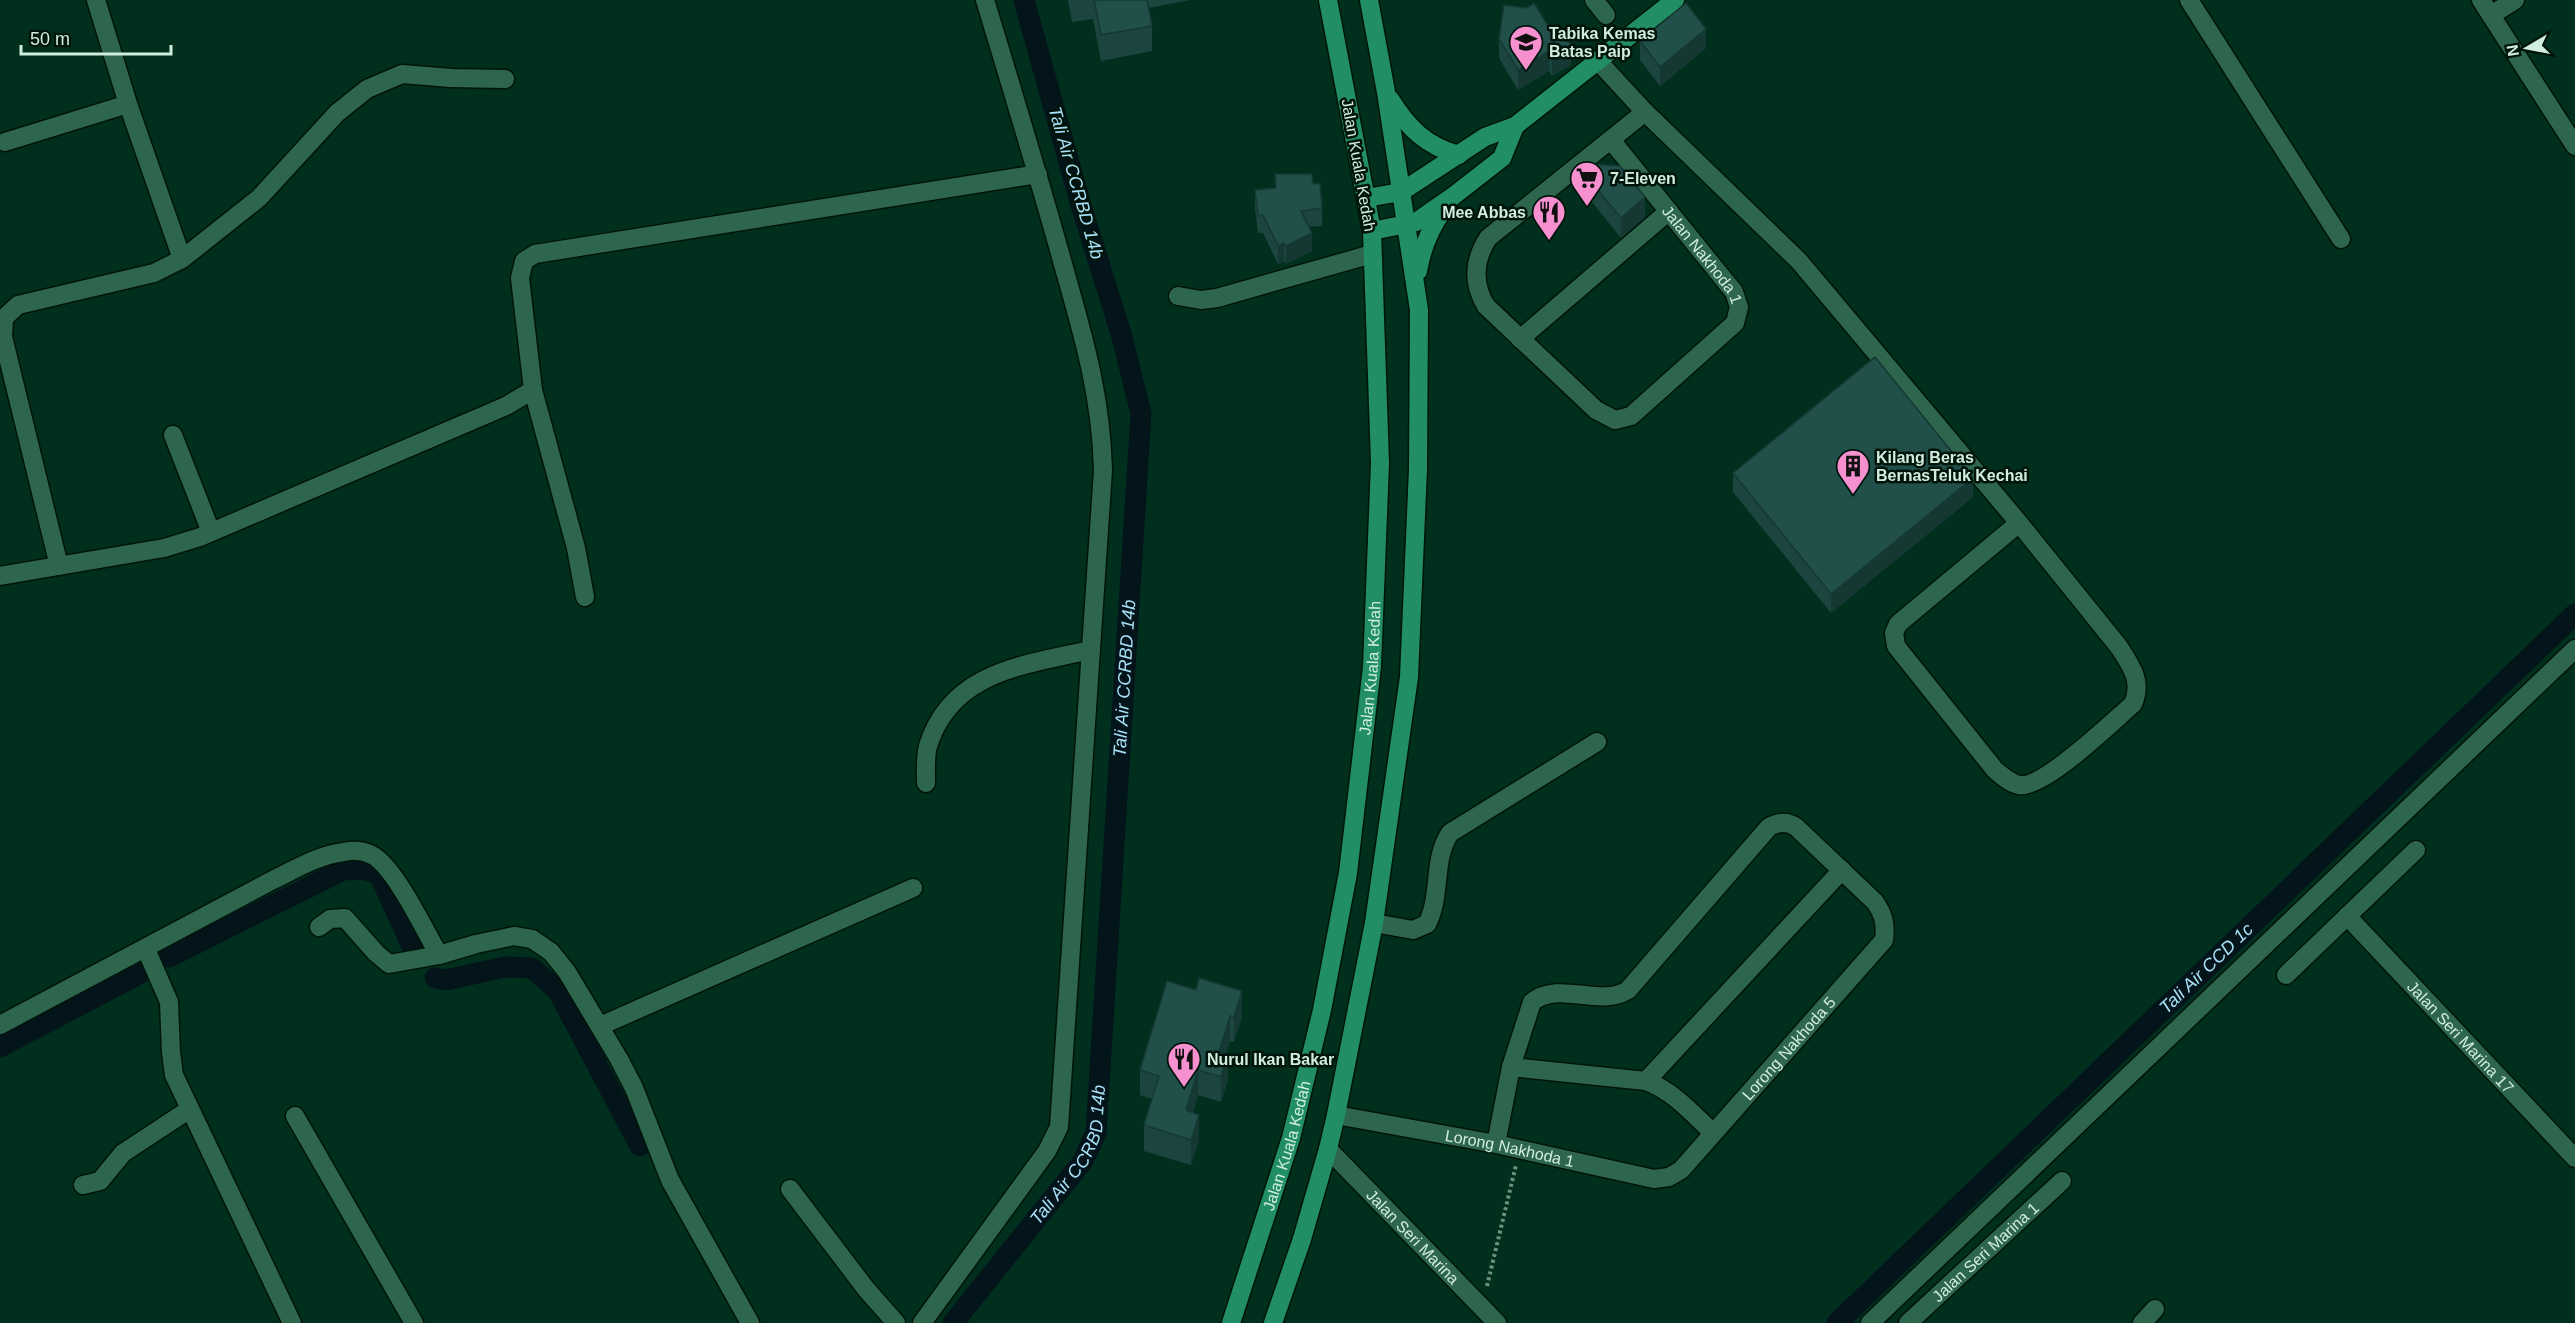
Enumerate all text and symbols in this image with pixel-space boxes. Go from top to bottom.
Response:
scale bar [21,18,171,56]
north arrow [2497,18,2557,78]
school or university icon: Tabika Kemas Batas Paip [1508,24,1544,71]
place label: Tabika Kemas Batas Paip [1549,25,1656,60]
text: 50 m [30,29,70,49]
text: N [2503,43,2522,58]
street label: Jalan Kuala Kedah [1338,97,1379,233]
water label: Tali Air CCRBD 14b [1045,104,1107,262]
supermarket icon: 7-Eleven [1569,160,1605,207]
place label: 7-Eleven [1610,170,1676,187]
restaurant icon: Mee Abbas [1531,194,1567,241]
street label: Jalan Nakhoda 1 [1659,203,1745,306]
place label: Mee Abbas [1442,204,1526,221]
building icon: Kilang Beras BernasTeluk Kechai [1835,448,1871,495]
place label: Kilang Beras BernasTeluk Kechai [1876,449,2028,484]
water label: Tali Air CCRBD 14b [1110,599,1139,758]
street label: Jalan Kuala Kedah [1356,601,1384,736]
water label: Tali Air CCD 1c [2155,919,2257,1018]
street label: Jalan Seri Marina 17 [2404,978,2517,1097]
street label: Lorong Nakhoda 5 [1739,993,1839,1103]
restaurant icon: Nurul Ikan Bakar [1166,1041,1202,1088]
place label: Nurul Ikan Bakar [1207,1051,1334,1068]
street label: Jalan Kuala Kedah [1260,1079,1314,1213]
water label: Tali Air CCRBD 14b [1026,1084,1109,1229]
street label: Lorong Nakhoda 1 [1444,1127,1576,1170]
street label: Jalan Seri Marina [1363,1186,1462,1288]
street label: Jalan Seri Marina 1 [1929,1199,2042,1305]

